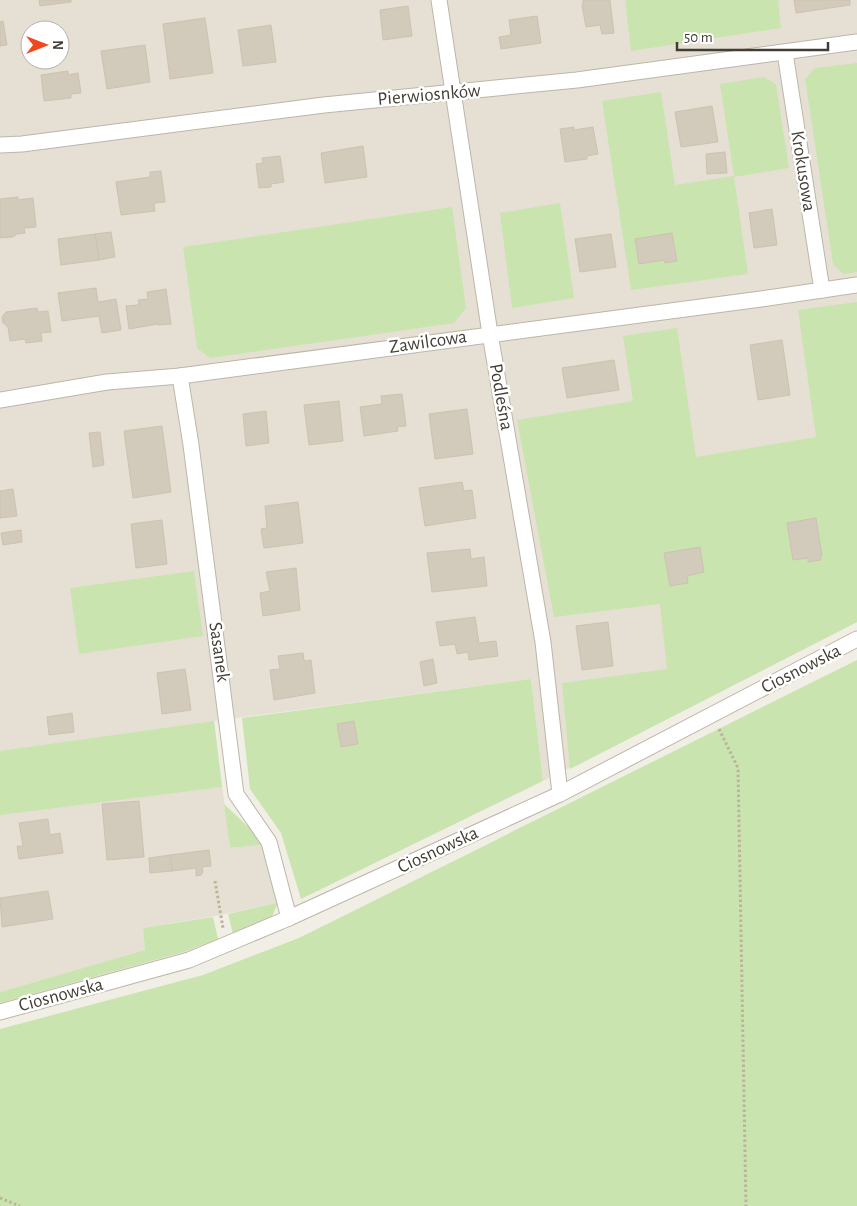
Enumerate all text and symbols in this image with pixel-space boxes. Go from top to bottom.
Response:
north arrow [20,20,70,70]
scale bar [677,20,828,52]
text: 50 m [684,30,713,45]
text: N [50,40,64,50]
street label: Pierwiosnków [377,81,482,109]
street label: Krokusowa [787,129,819,213]
street label: Zawilcowa [388,327,468,357]
street label: Podleśna [486,362,516,432]
street label: Sasanek [205,621,233,683]
street label: Ciosnowska [758,641,844,697]
street label: Ciosnowska [395,823,481,877]
street label: Ciosnowska [17,975,105,1015]

